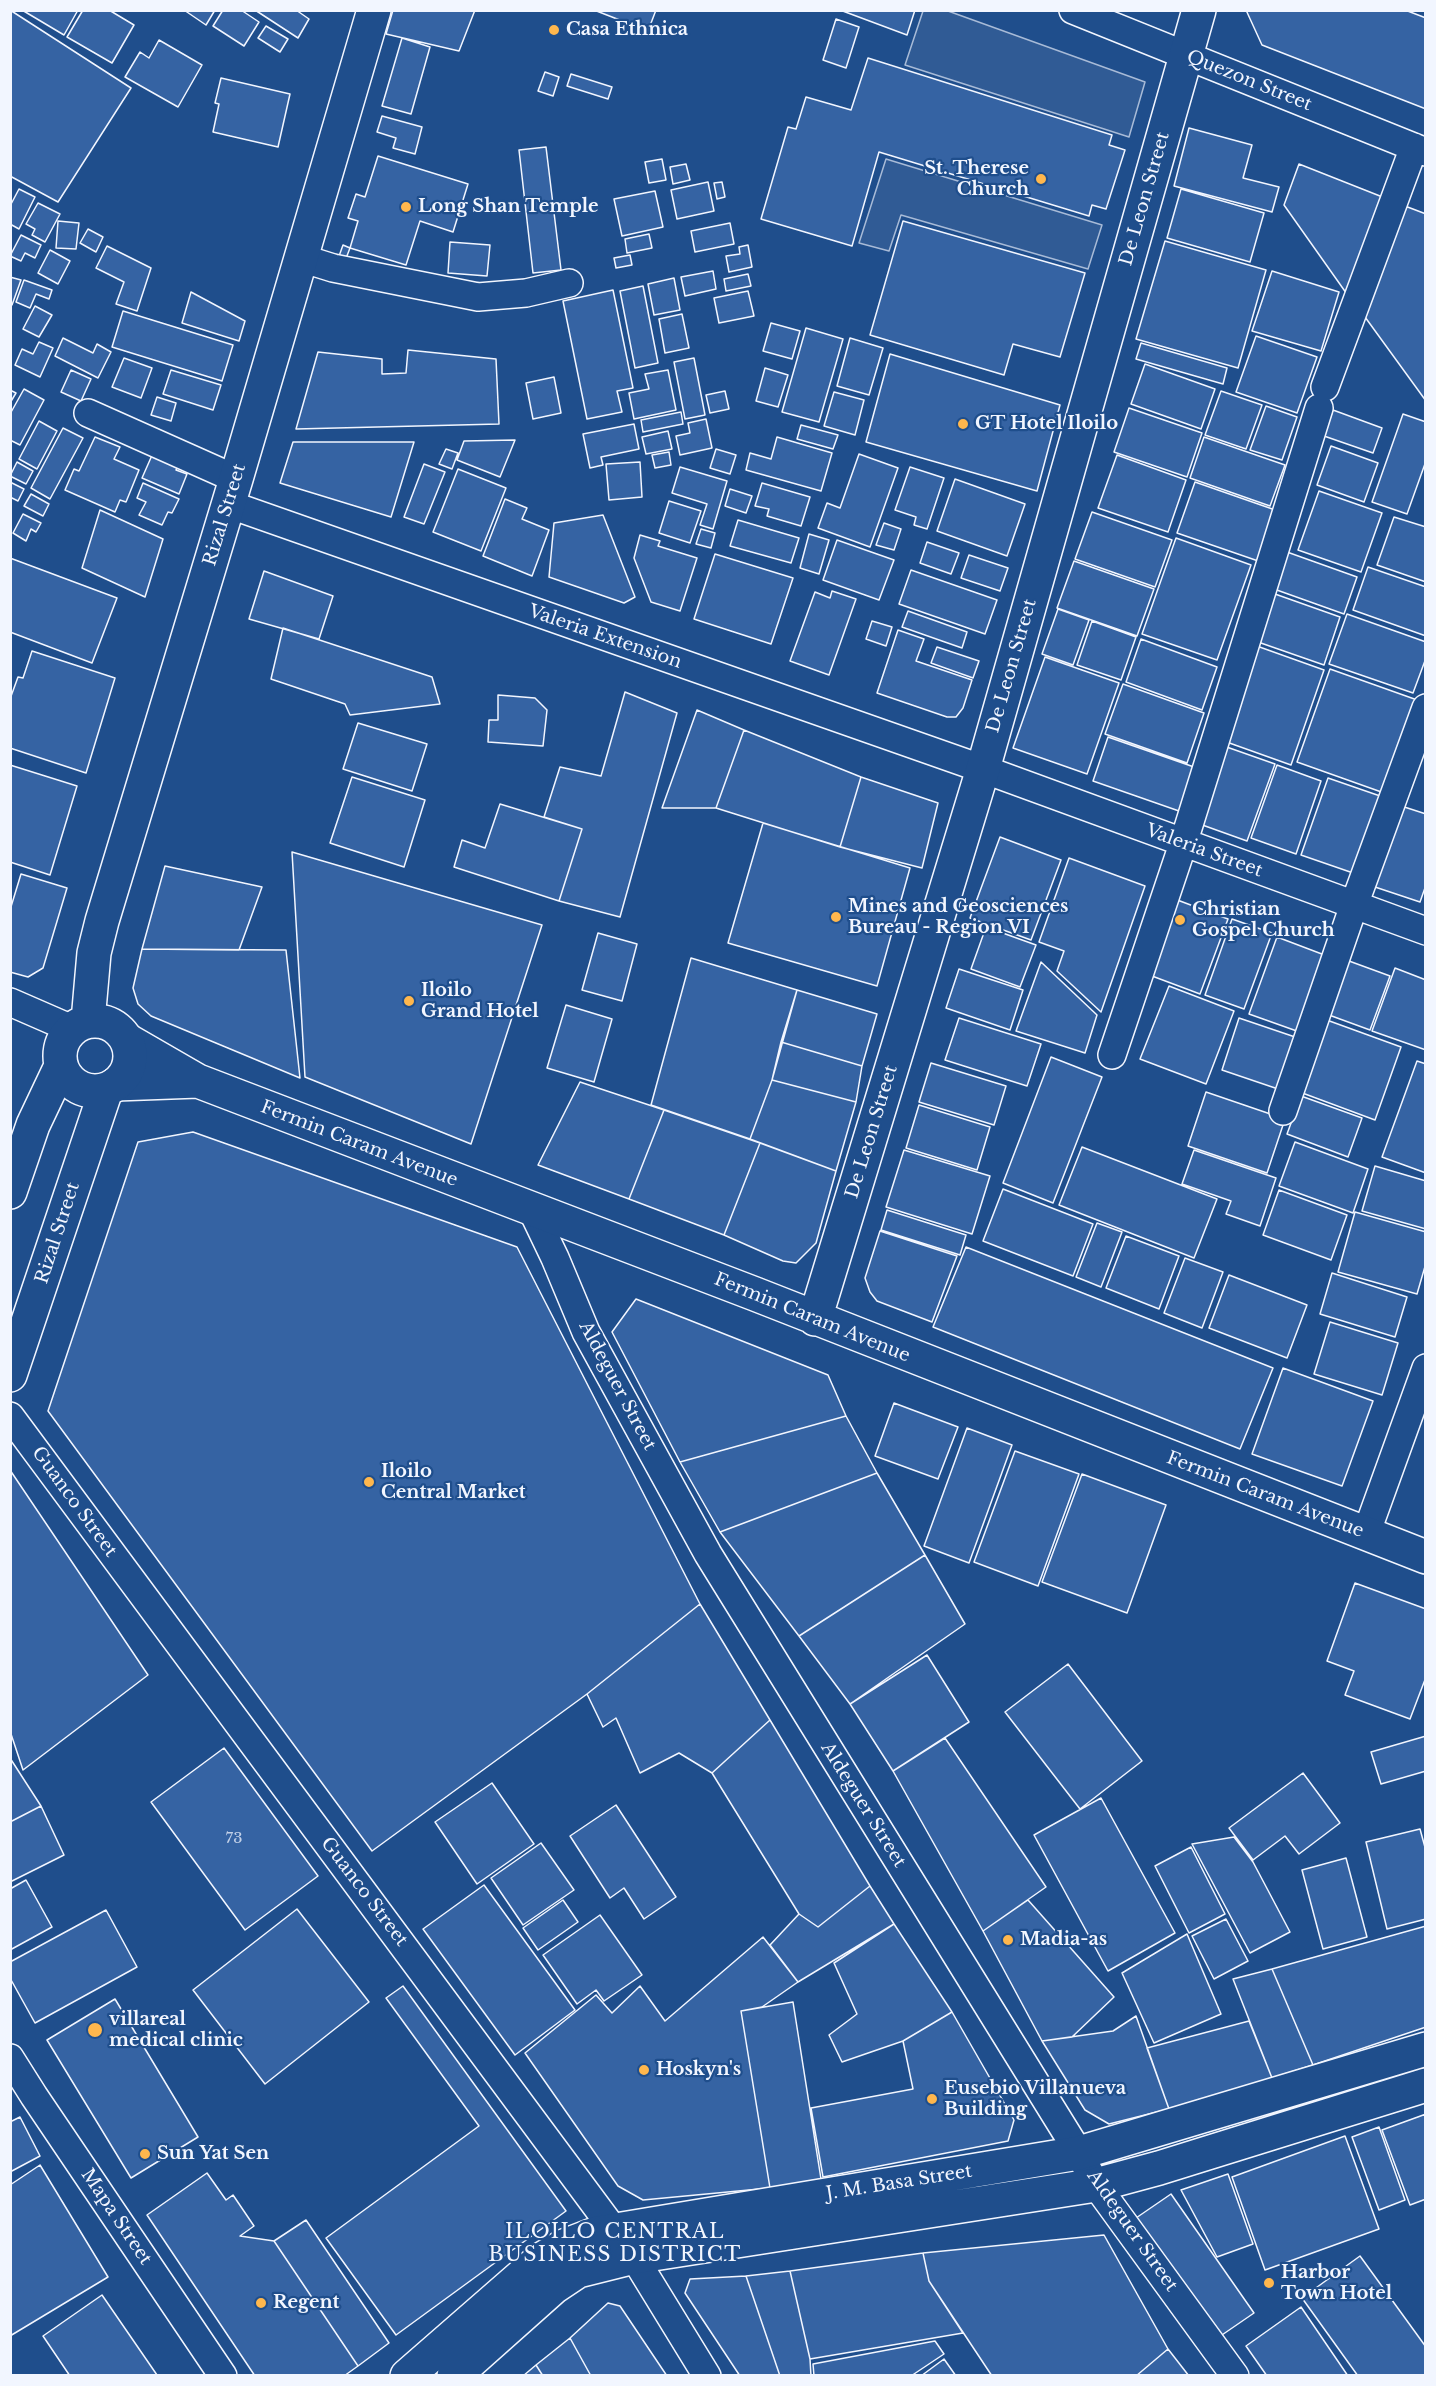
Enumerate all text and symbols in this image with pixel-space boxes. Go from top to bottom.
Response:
place label: Casa Ethnica [566,19,688,41]
marker: Casa Ethnica [547,23,561,37]
street label: Quezon Street [1183,46,1315,116]
street label: De Leon Street [1116,130,1174,268]
place label: St. Therese Church [924,158,1029,201]
marker: St. Therese Church [1034,172,1048,186]
place label: Long Shan Temple [418,196,599,218]
marker: Long Shan Temple [399,200,413,214]
place label: GT Hotel Iloilo [975,413,1118,435]
marker: GT Hotel Iloilo [956,417,970,431]
street label: Rizal Street [199,461,251,569]
street label: De Leon Street [983,597,1041,735]
street label: Valeria Extension [526,601,684,673]
street label: Valeria Street [1143,820,1265,882]
place label: Mines and Geosciences Bureau - Region VI [848,896,1068,938]
place label: Christian Gospel Church [1192,899,1335,942]
marker: Mines and Geosciences Bureau - Region VI [829,910,843,924]
marker: Christian Gospel Church [1173,913,1187,927]
place label: Iloilo Grand Hotel [421,980,539,1022]
marker: Iloilo Grand Hotel [402,994,416,1008]
street label: De Leon Street [841,1063,903,1201]
street label: Fermin Caram Avenue [257,1096,461,1192]
street label: Rizal Street [31,1180,85,1286]
street label: Fermin Caram Avenue [711,1269,913,1367]
street label: Aldeguer Street [574,1318,660,1454]
street label: Guanco Street [27,1443,121,1561]
street label: Fermin Caram Avenue [1163,1447,1367,1543]
place label: Iloilo Central Market [381,1461,526,1504]
marker: Iloilo Central Market [362,1475,376,1489]
street label: Aldeguer Street [816,1739,910,1871]
house number: 73 [226,1830,242,1848]
street label: Guanco Street [316,1833,412,1951]
place label: Madia-as [1020,1929,1107,1951]
marker: Madia-as [1001,1933,1015,1947]
place label: villareal medical clinic [109,2009,243,2052]
marker: villareal medical clinic [86,2021,104,2039]
place label: Hoskyn's [656,2059,741,2081]
marker: Hoskyn's [637,2063,651,2077]
place label: Eusebio Villanueva Building [944,2078,1126,2120]
marker: Eusebio Villanueva Building [925,2092,939,2106]
place label: Sun Yat Sen [157,2143,269,2165]
marker: Sun Yat Sen [138,2147,152,2161]
street label: J. M. Basa Street [824,2161,974,2205]
street label: Mapa Street [76,2165,156,2269]
street label: Aldeguer Street [1082,2166,1182,2296]
district label: ILOILO CENTRAL BUSINESS DISTRICT [488,2220,742,2267]
place label: Harbor Town Hotel [1281,2262,1392,2304]
marker: Harbor Town Hotel [1262,2276,1276,2290]
place label: Regent [273,2292,339,2314]
marker: Regent [254,2296,268,2310]

